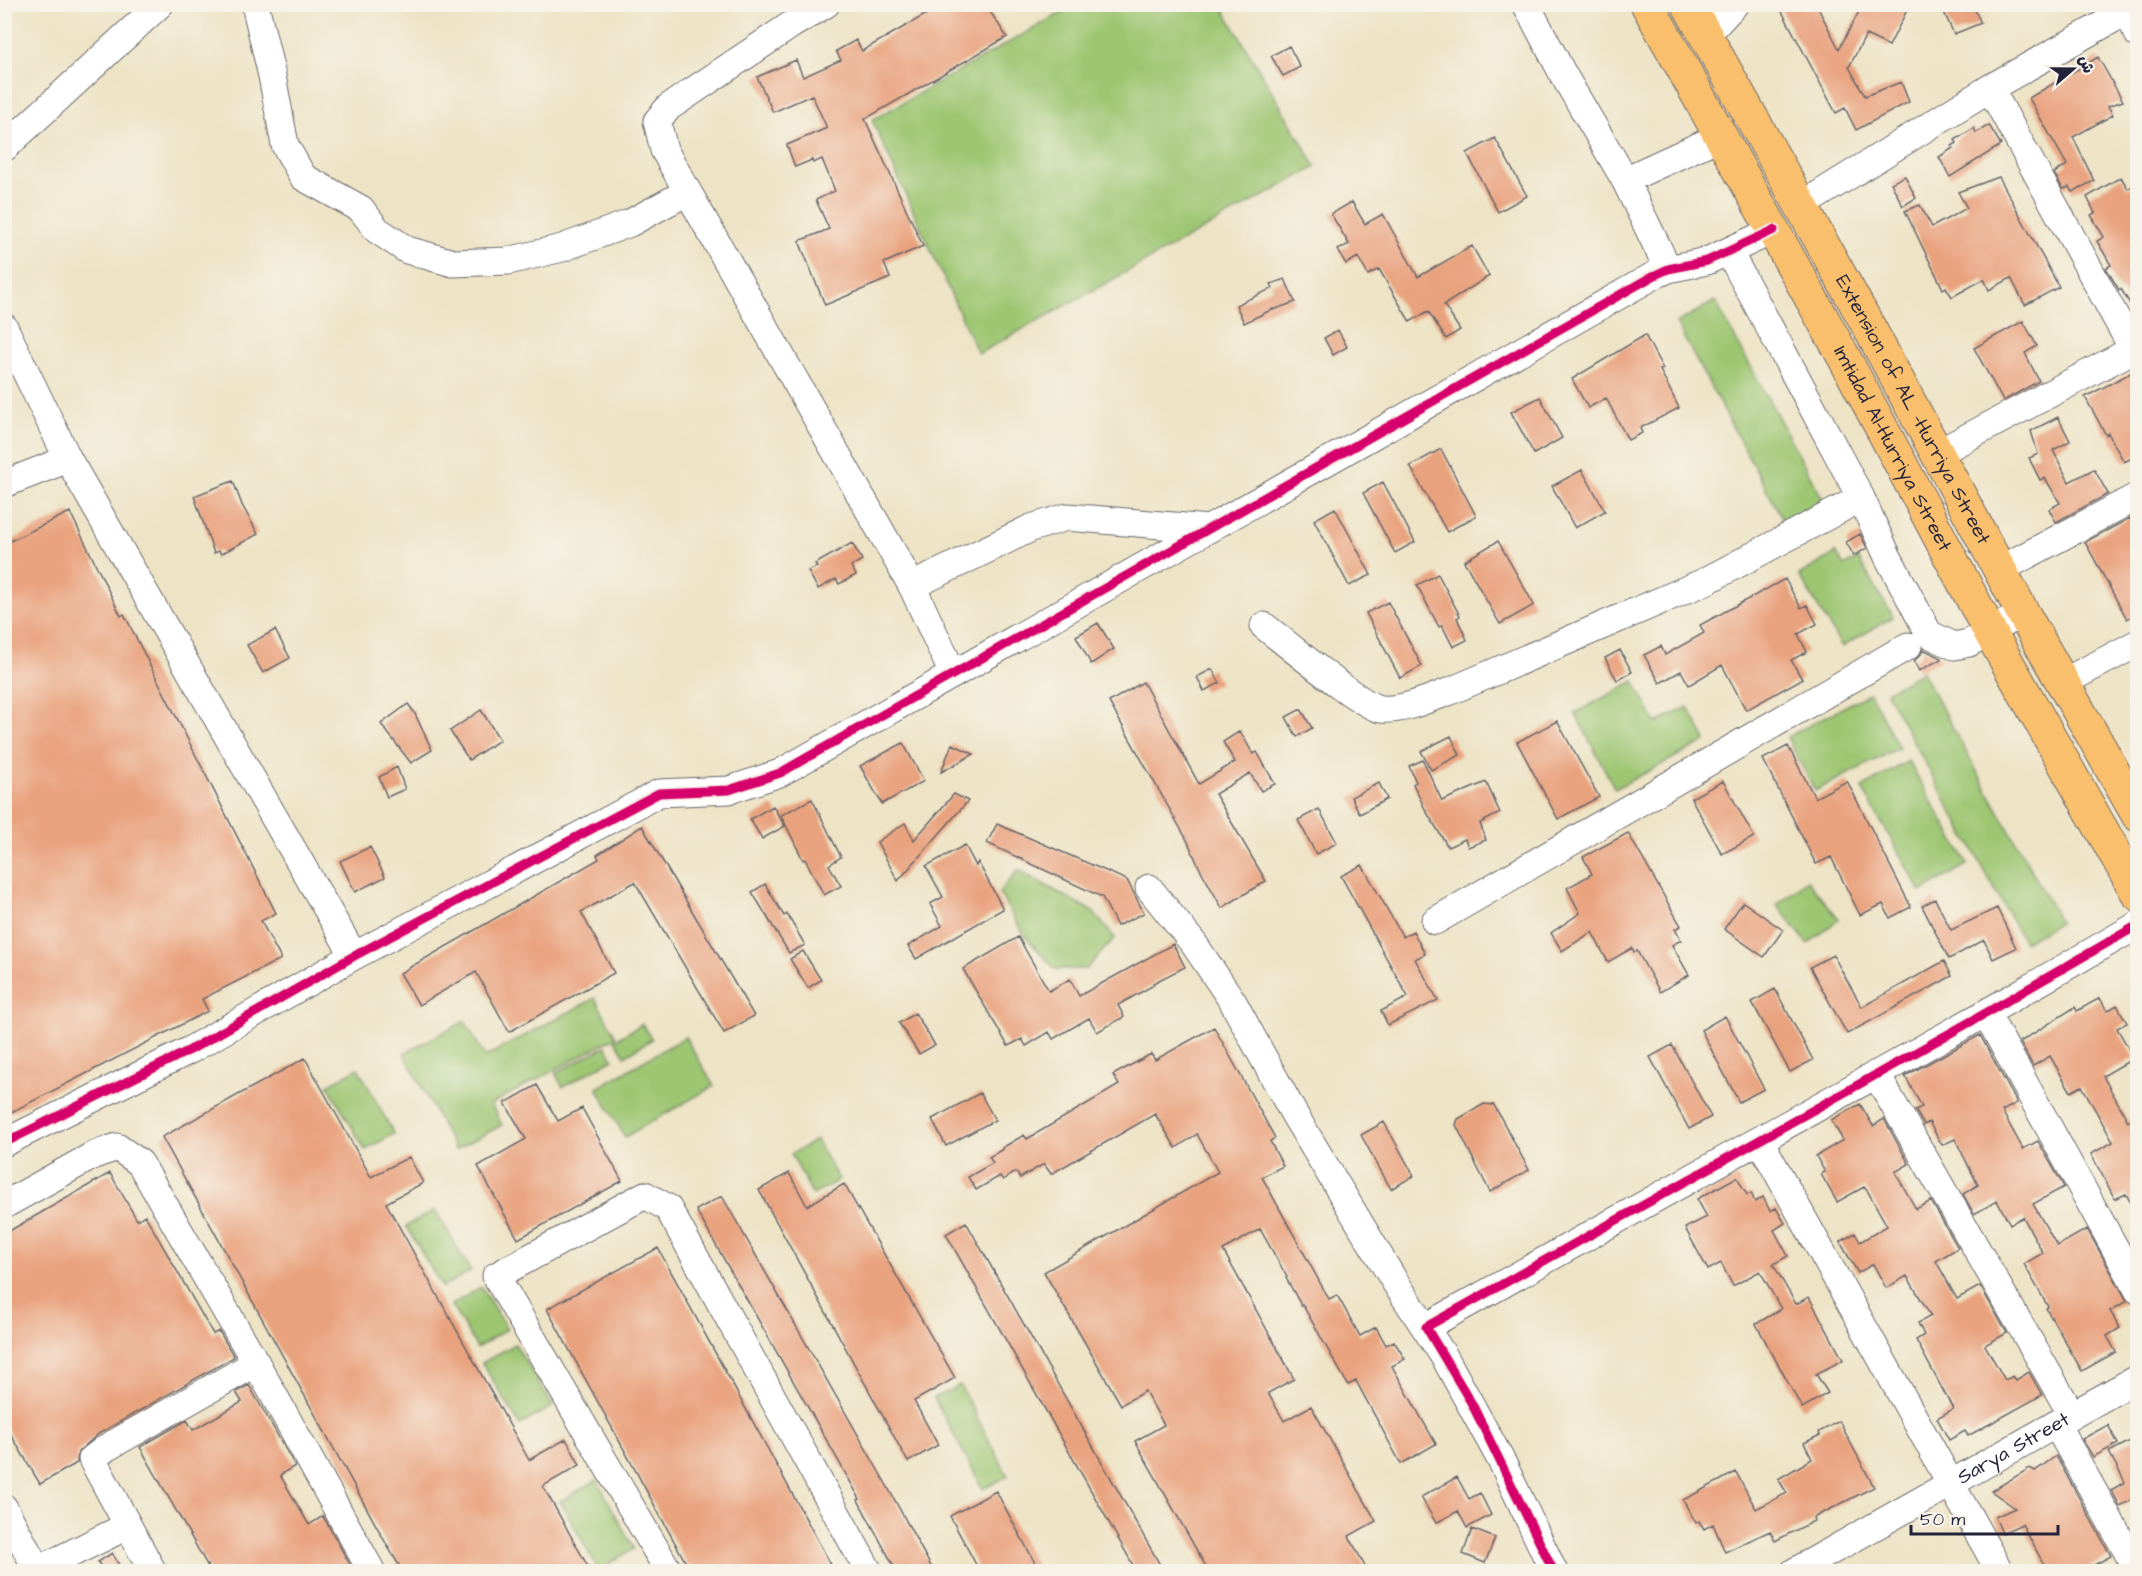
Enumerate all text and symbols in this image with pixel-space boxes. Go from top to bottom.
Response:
north arrow [2043,39,2103,99]
text: ش [2073,52,2100,76]
street label: Extension of AL -Hurriya Street [1828,270,1998,550]
street label: Imtidad Al-Hurriya Street [1826,341,1959,556]
street label: Sarya Street [1952,1405,2075,1491]
scale bar [1911,1498,2058,1536]
text: 50 m [1920,1507,1965,1532]

